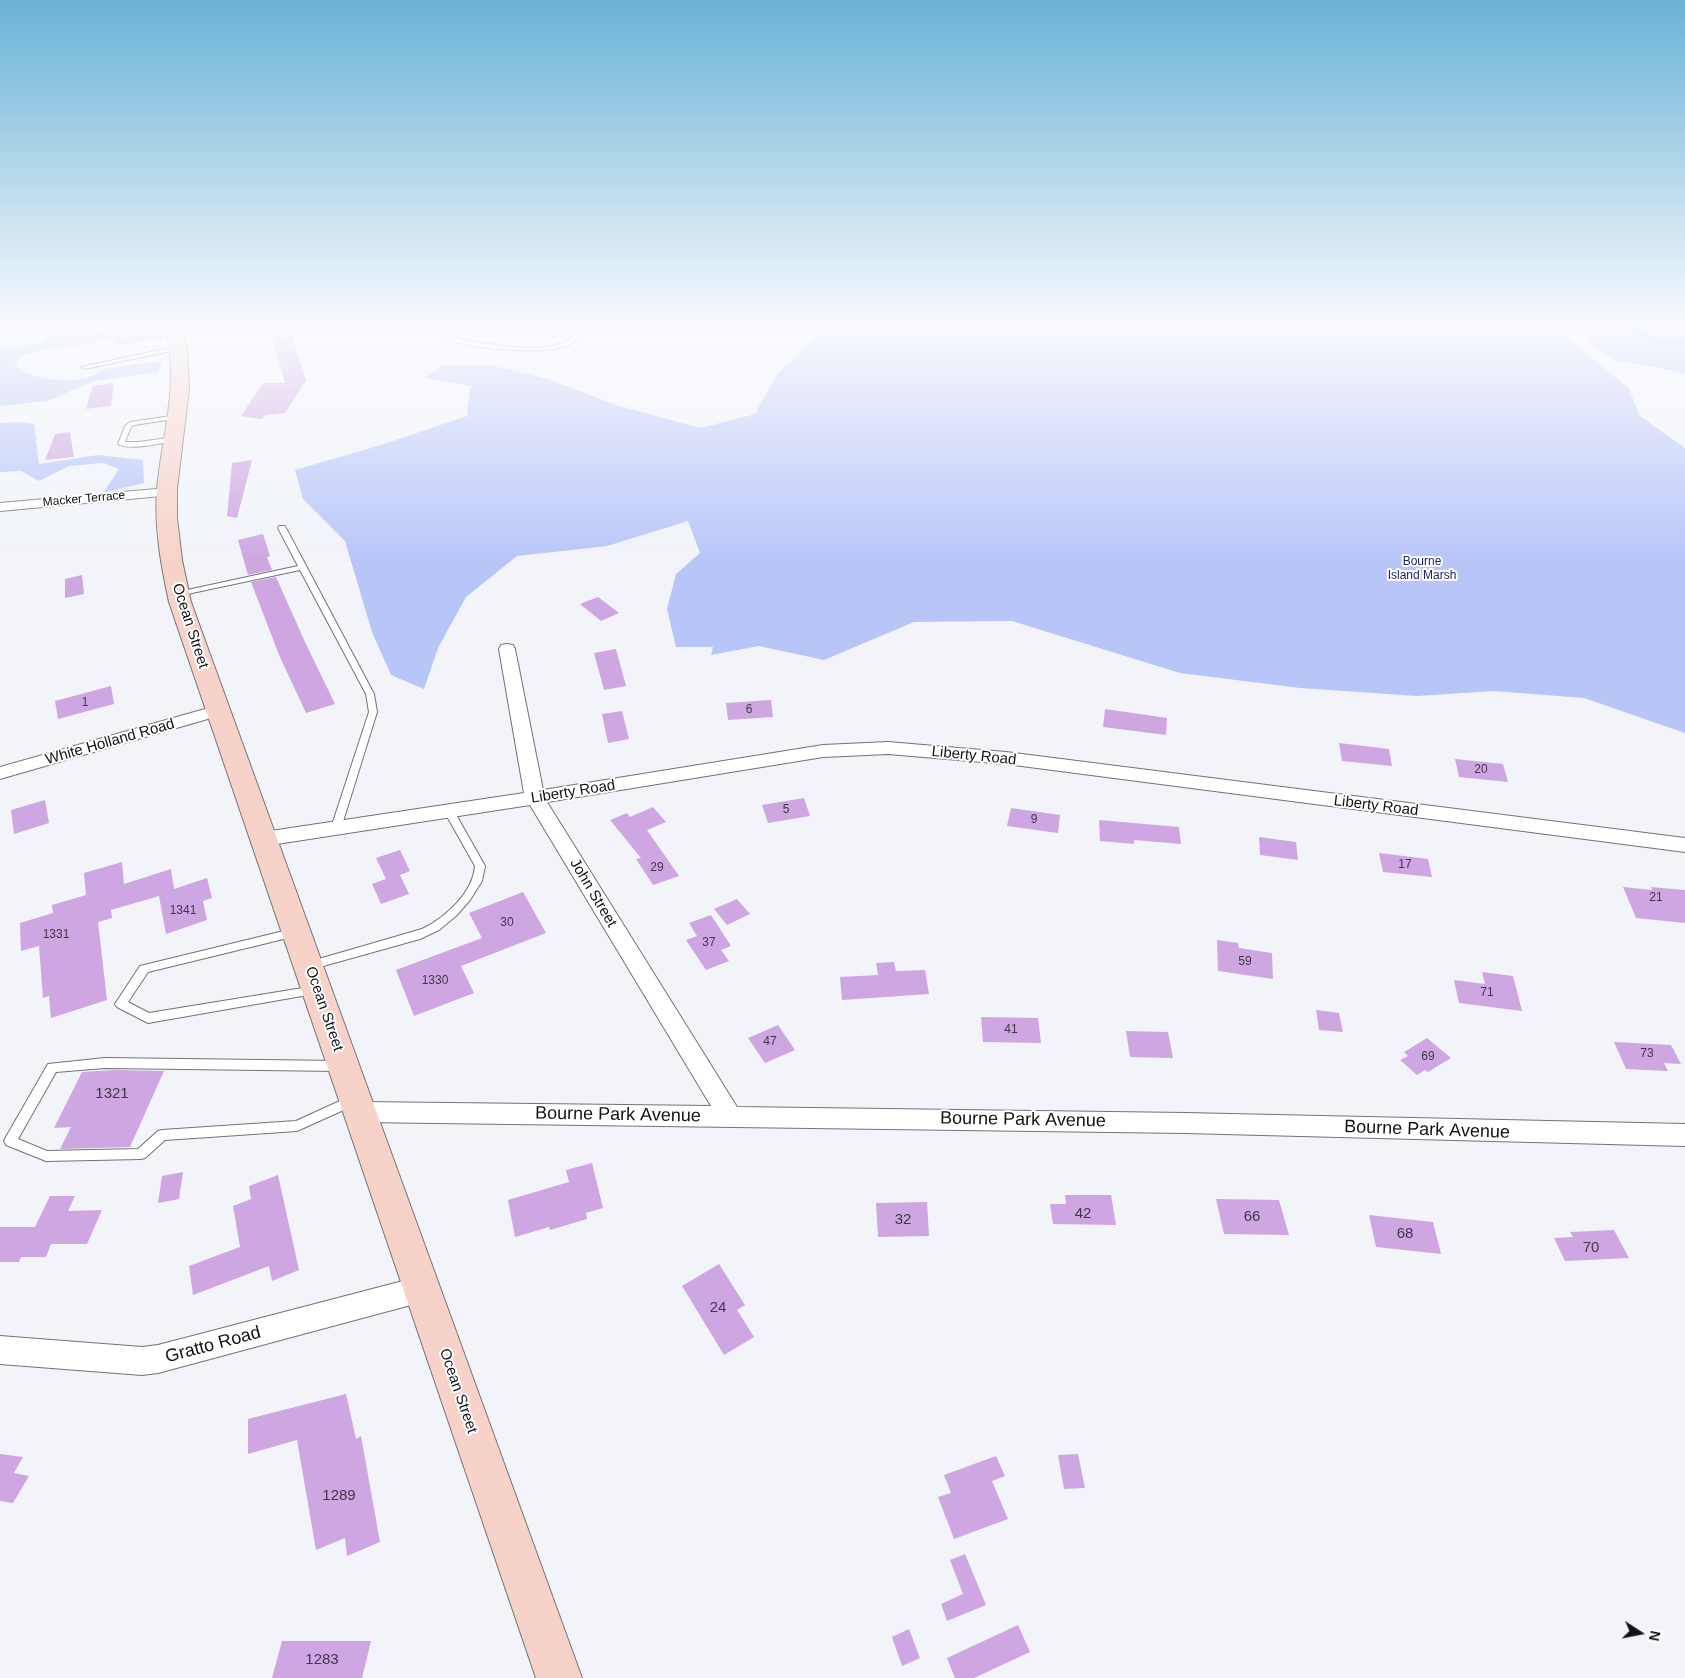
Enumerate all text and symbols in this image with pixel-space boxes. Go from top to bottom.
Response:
street label: Macker Terrace [42,488,126,510]
park label: Bourne Island Marsh [1388,555,1456,583]
street label: Ocean Street [168,581,212,671]
house number: 1 [82,696,88,710]
house number: 6 [746,703,752,717]
street label: White Holland Road [43,715,177,769]
street label: Liberty Road [931,743,1017,769]
house number: 20 [1474,763,1488,777]
street label: Liberty Road [530,776,616,808]
street label: Liberty Road [1333,792,1419,820]
house number: 5 [783,803,789,817]
house number: 9 [1031,813,1037,827]
street label: John Street [566,855,620,931]
house number: 17 [1398,858,1412,872]
house number: 29 [650,861,664,875]
house number: 21 [1649,891,1663,905]
house number: 1341 [170,904,196,918]
house number: 30 [500,916,514,930]
house number: 1331 [43,928,69,942]
house number: 37 [702,936,716,950]
house number: 59 [1238,955,1252,969]
street label: Ocean Street [301,964,347,1054]
house number: 1330 [422,974,448,988]
house number: 71 [1480,986,1494,1000]
house number: 41 [1004,1023,1018,1037]
house number: 47 [763,1035,777,1049]
house number: 73 [1640,1047,1654,1061]
house number: 69 [1421,1050,1435,1064]
house number: 1321 [95,1085,129,1103]
street label: Bourne Park Avenue [535,1103,701,1127]
street label: Bourne Park Avenue [940,1108,1106,1132]
street label: Bourne Park Avenue [1344,1116,1510,1144]
house number: 42 [1075,1205,1091,1223]
house number: 66 [1244,1208,1260,1226]
house number: 32 [895,1211,911,1229]
house number: 68 [1397,1225,1413,1243]
house number: 70 [1583,1239,1599,1257]
house number: 24 [710,1299,726,1317]
street label: Gratto Road [163,1322,263,1368]
street label: Ocean Street [435,1346,481,1436]
house number: 1289 [322,1487,356,1505]
north arrow [1615,1608,1665,1658]
text: N [1646,1629,1664,1642]
house number: 1283 [305,1651,339,1669]

